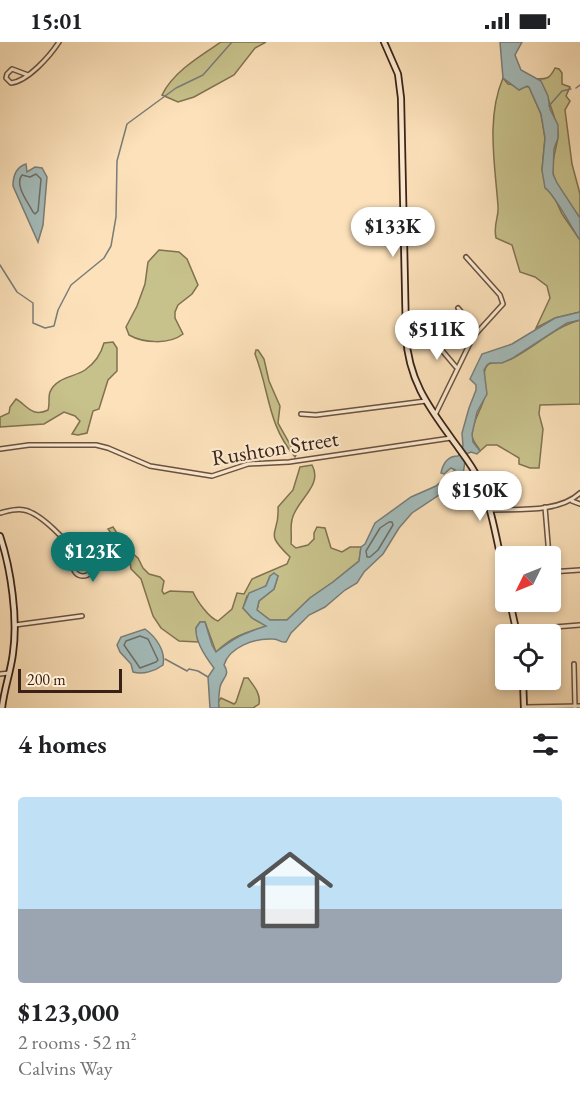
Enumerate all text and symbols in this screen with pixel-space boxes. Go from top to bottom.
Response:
text: 15:01 [30,7,83,36]
pin: $133K [351,207,435,258]
text: $133K [365,213,421,239]
pin: $511K [395,310,479,361]
text: $511K [409,316,465,342]
street label: Rushton Street [210,424,340,472]
pin: $150K [438,471,522,522]
text: $150K [452,477,508,503]
pin: $123K [51,532,135,583]
text: $123K [65,538,121,564]
north arrow [495,546,561,612]
map controls [495,546,561,690]
button: locate [495,624,561,690]
scale bar [18,666,122,694]
text: 200 m [27,669,66,690]
text: 4 homes [18,727,107,761]
icon: filters [529,728,562,761]
icon: home [236,836,344,944]
text: $123,000 [18,995,119,1029]
text: 2 rooms · 52 m² [18,1029,137,1055]
text: Calvins Way [18,1055,113,1081]

